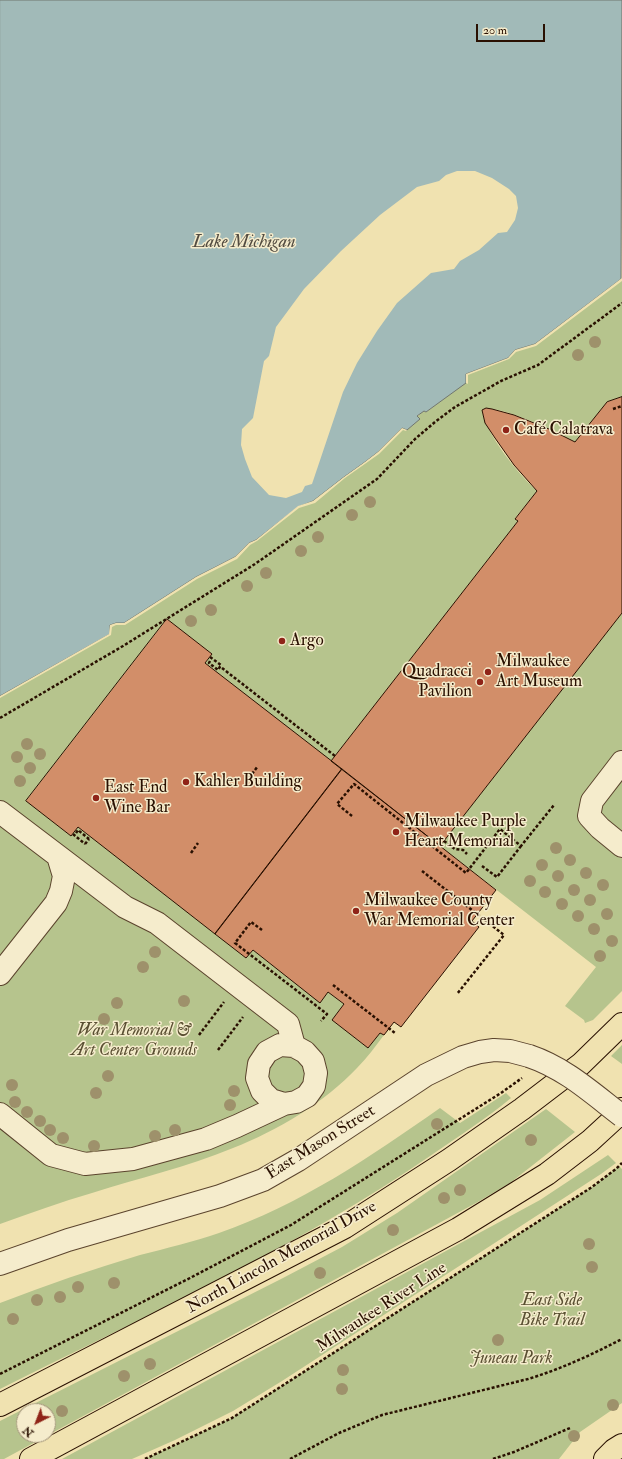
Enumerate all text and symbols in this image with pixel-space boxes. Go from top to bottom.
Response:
scale bar [478,16,547,42]
text: 20 m [483,23,507,38]
water label: Lake Michigan [192,232,296,254]
place label: Café Calatrava [514,420,613,440]
marker: Café Calatrava [501,425,511,435]
place label: Argo [290,631,324,651]
marker: Argo [277,636,287,646]
place label: Milwaukee Art Museum [496,652,582,692]
place label: Quadracci Pavilion [402,662,472,702]
marker: Milwaukee Art Museum [483,667,493,677]
marker: Quadracci Pavilion [475,677,485,687]
place label: Kahler Building [194,772,302,792]
marker: Kahler Building [181,777,191,787]
place label: East End Wine Bar [104,778,170,818]
marker: East End Wine Bar [91,793,101,803]
place label: Milwaukee Purple Heart Memorial [404,812,526,852]
marker: Milwaukee Purple Heart Memorial [391,827,401,837]
place label: Milwaukee County War Memorial Center [364,891,514,931]
marker: Milwaukee County War Memorial Center [351,906,361,916]
park label: War Memorial & Art Center Grounds [71,1021,197,1061]
street label: East Mason Street [263,1101,379,1185]
street label: North Lincoln Memorial Drive [184,1197,380,1319]
street label: Milwaukee River Line [313,1258,451,1358]
park label: East Side Bike Trail [519,1291,585,1331]
park label: Juneau Park [469,1349,553,1369]
north arrow [16,1403,56,1443]
text: N [20,1423,36,1440]

